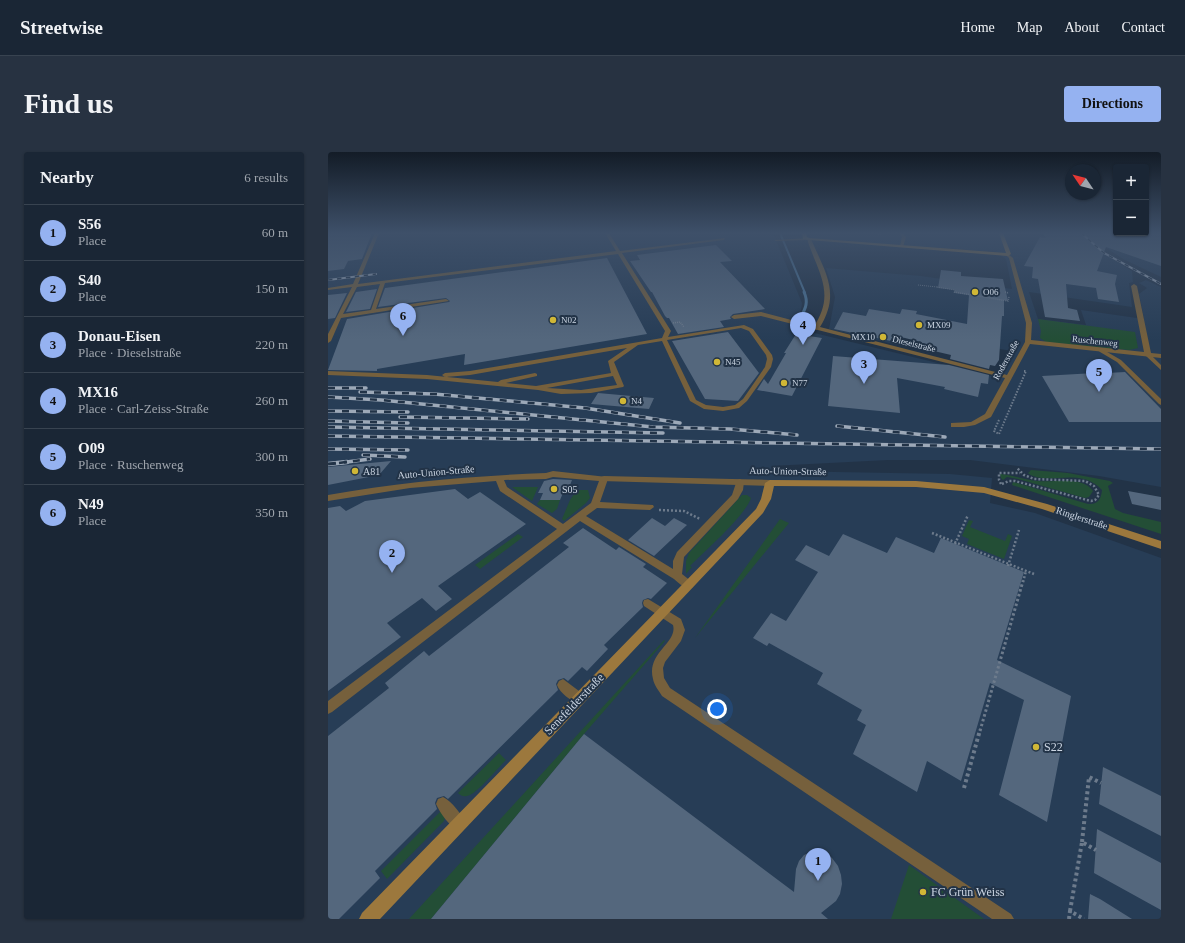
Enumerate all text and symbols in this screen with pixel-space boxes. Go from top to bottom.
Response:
text: Streetwise [20,17,103,38]
text: Home [961,20,995,35]
text: Map [1017,20,1042,35]
text: About [1064,20,1099,35]
text: Contact [1121,20,1165,35]
button: Directions [1064,86,1161,122]
text: Find us [24,88,114,119]
north arrow [1065,164,1101,200]
map controls [1113,164,1149,236]
button: + [1113,164,1149,200]
text: Nearby [40,168,94,187]
text: 6 results [244,170,288,185]
button: − [1113,200,1149,236]
text: S56 [78,216,101,232]
text: 1 [50,225,56,240]
text: 60 m [262,225,288,240]
text: Place [78,233,106,248]
text: S40 [78,272,101,288]
text: 2 [50,281,56,296]
text: 150 m [255,281,288,296]
marker: O06 [970,287,980,297]
place label: O06 [983,287,999,297]
text: Place [78,289,106,304]
pin: 6 [390,303,416,336]
pin: 4 [790,312,816,345]
marker: N02 [548,315,558,325]
place label: N02 [561,315,577,325]
marker: MX09 [914,320,924,330]
place label: MX09 [927,320,951,330]
text: Donau-Eisen [78,328,161,344]
place label: MX10 [851,332,875,342]
marker: MX10 [878,332,888,342]
street label: Dieselstraße [891,334,937,354]
street label: Ruschenweg [1072,334,1119,348]
text: 3 [50,337,56,352]
text: 220 m [255,337,288,352]
street label: Roderstraße [991,339,1021,381]
text: Place · Dieselstraße [78,345,181,360]
pin: 3 [851,351,877,384]
marker: N45 [712,357,722,367]
place label: N45 [725,357,741,367]
pin: 5 [1086,359,1112,392]
marker: N77 [779,378,789,388]
place label: N77 [792,378,808,388]
text: MX16 [78,384,118,400]
text: 4 [50,393,56,408]
text: 260 m [255,393,288,408]
marker: N4 [618,396,628,406]
place label: N4 [631,396,642,406]
text: Place · Carl-Zeiss-Straße [78,401,209,416]
text: O09 [78,440,105,456]
text: 5 [50,449,56,464]
text: 300 m [255,449,288,464]
text: Place · Ruschenweg [78,457,183,472]
street label: Auto-Union-Straße [397,463,475,481]
street label: Auto-Union-Straße [749,465,827,477]
marker: A81 [350,466,360,476]
place label: A81 [363,466,380,477]
marker: S05 [549,484,559,494]
place label: S05 [562,484,578,495]
text: N49 [78,496,104,512]
street label: Ringlerstraße [1055,504,1110,532]
text: 6 [50,505,56,520]
text: 350 m [255,505,288,520]
text: Place [78,513,106,528]
pin: 2 [379,540,405,573]
street label: Senefelderstraße [541,670,607,738]
your location [707,699,727,719]
place label: S22 [1044,740,1063,754]
marker: S22 [1031,742,1041,752]
pin: 1 [805,848,831,881]
place label: FC Grün Weiss [931,885,1005,899]
marker: FC Grün Weiss [918,887,928,897]

